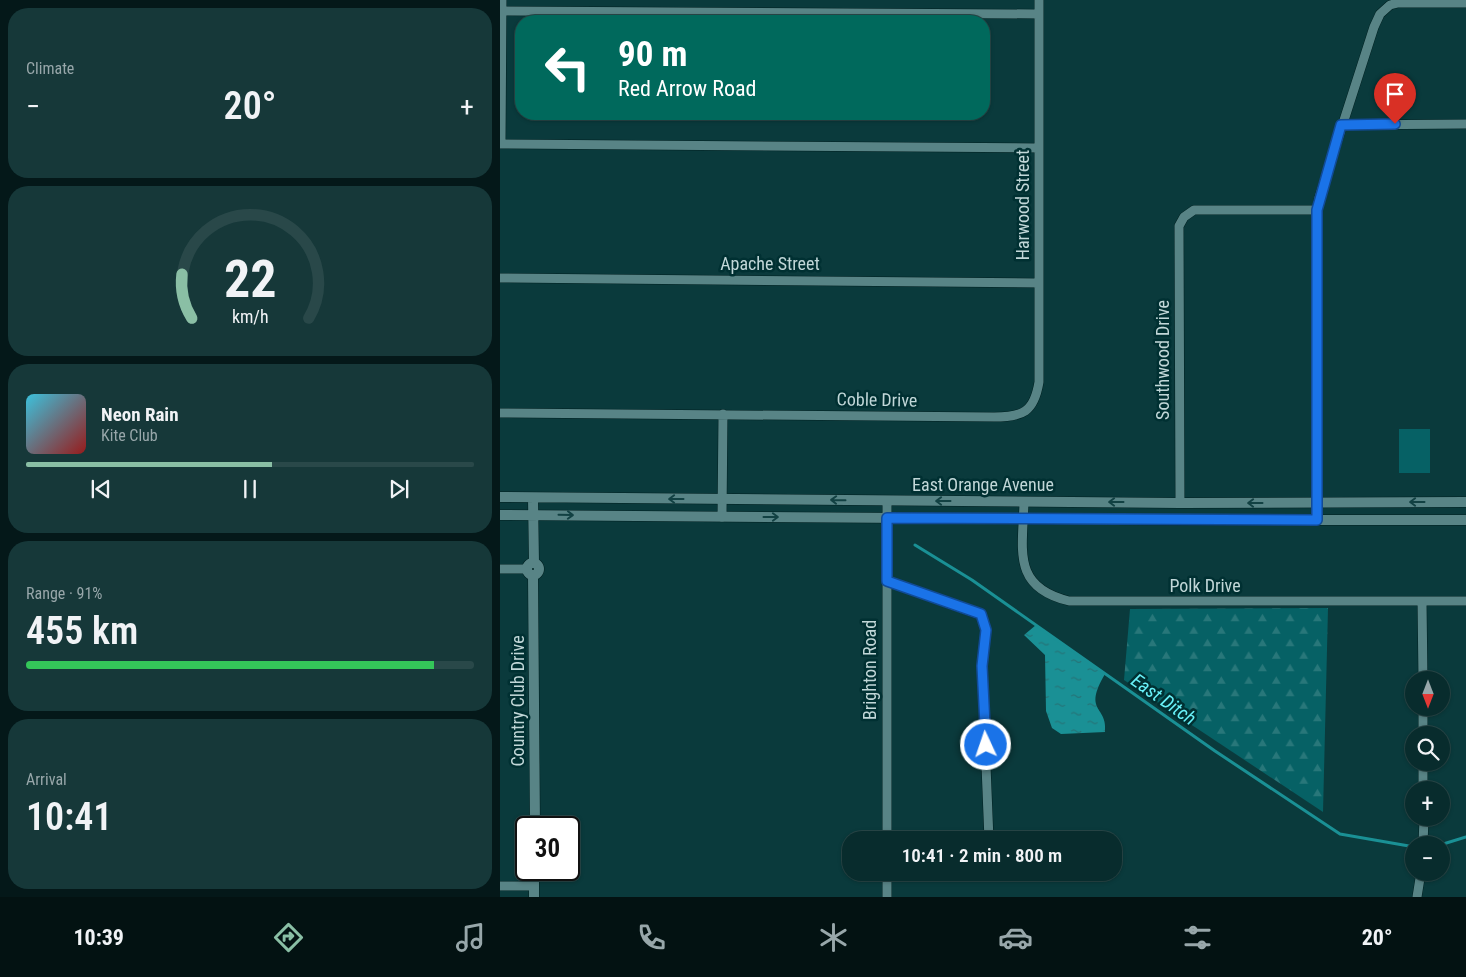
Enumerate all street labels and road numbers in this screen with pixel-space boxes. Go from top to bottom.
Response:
street label: Harwood Street [1012,150,1033,260]
street label: Apache Street [720,253,820,274]
street label: Southwood Drive [1152,300,1173,420]
street label: Coble Drive [836,388,918,411]
street label: East Orange Avenue [912,474,1054,495]
street label: Polk Drive [1169,575,1241,596]
street label: Brighton Road [859,620,880,720]
street label: Country Club Drive [507,635,528,767]

